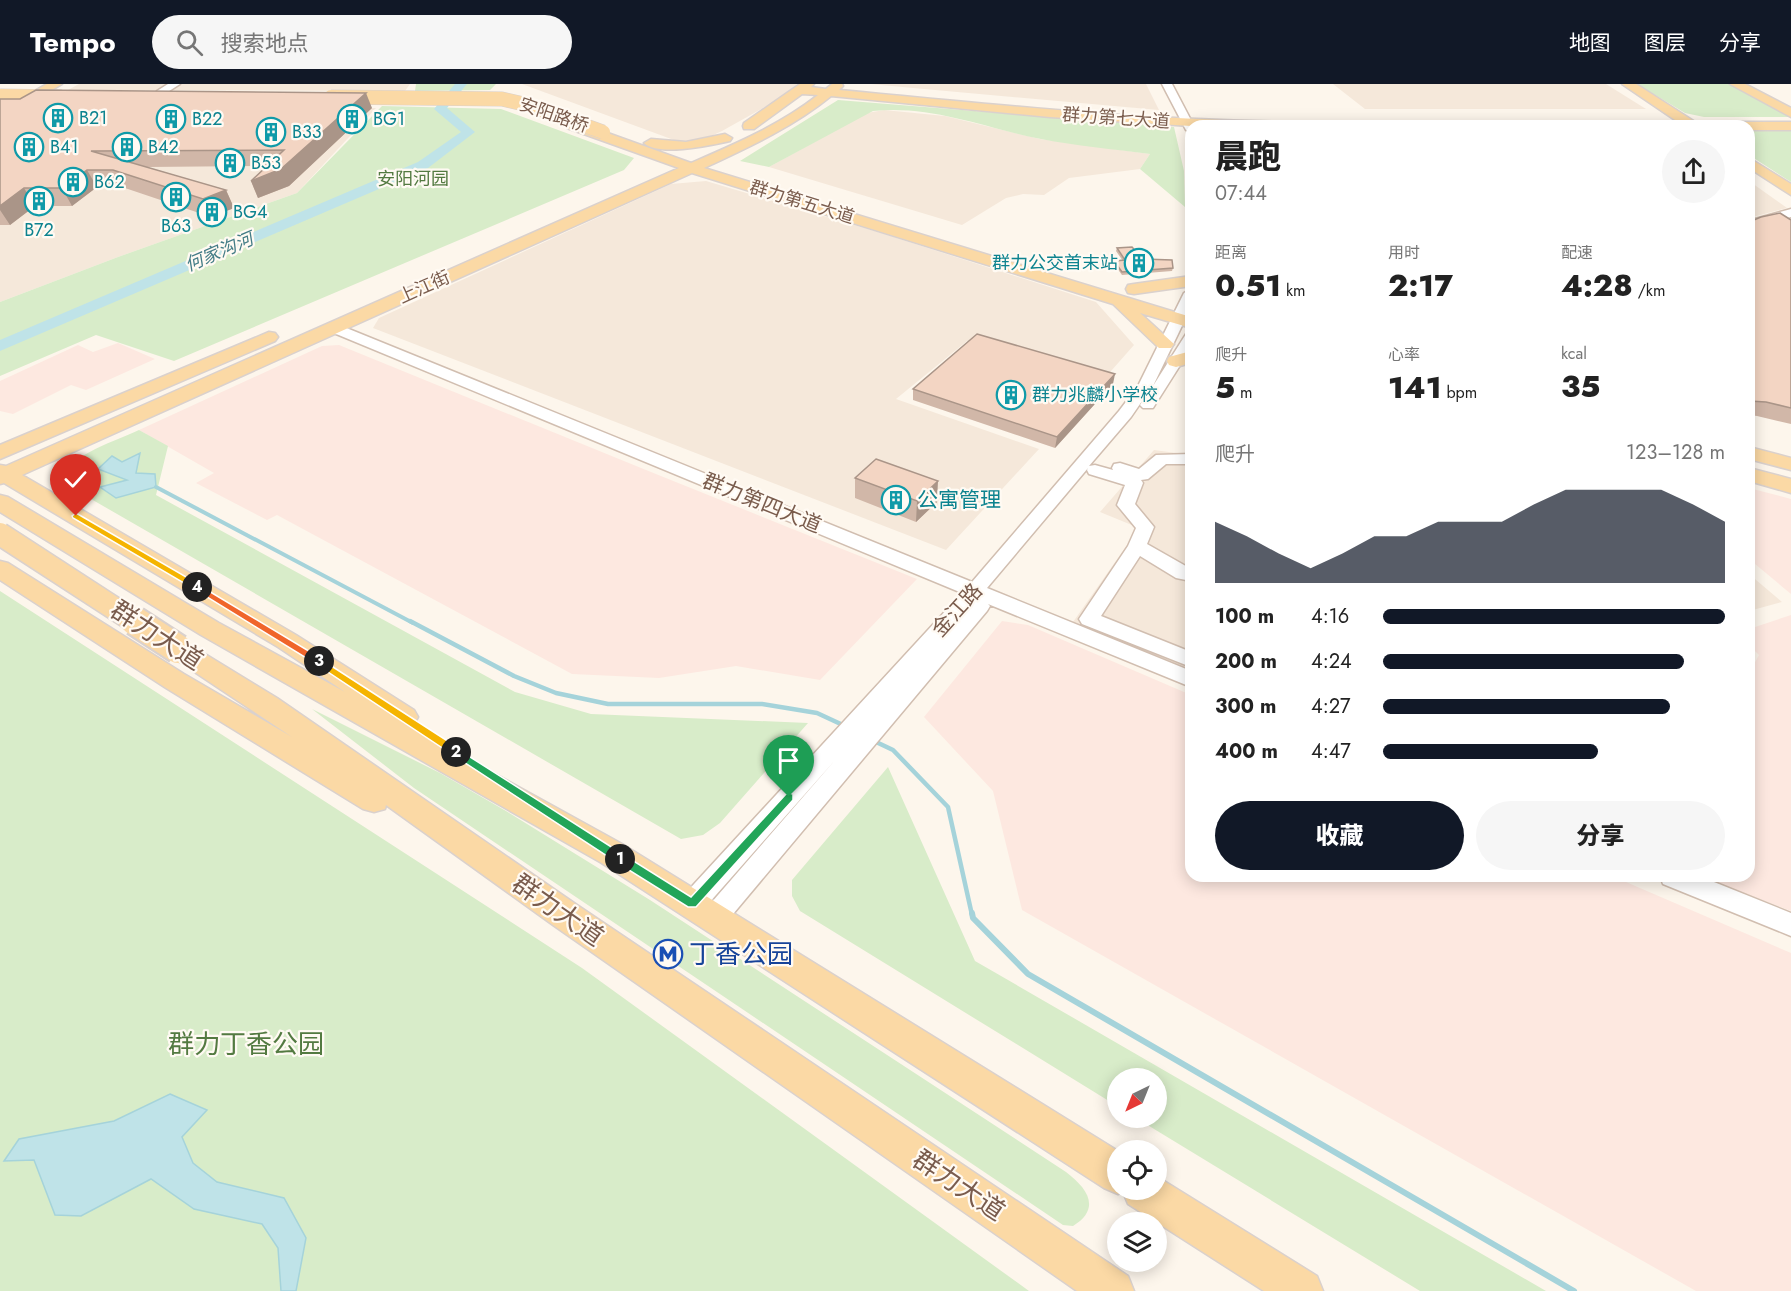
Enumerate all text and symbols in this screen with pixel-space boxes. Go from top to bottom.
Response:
search box [152,15,572,69]
text: Tempo [30,22,116,63]
icon: search [173,26,206,59]
text: 搜索地点 [221,27,309,59]
text: 地图 [1569,28,1611,58]
text: 图层 [1644,28,1686,58]
text: 分享 [1719,28,1761,58]
street label: 安阳路桥 [516,91,592,139]
street label: 群力第七大道 [1061,101,1171,135]
building icon: B21 [42,102,74,134]
building icon: B22 [155,103,187,135]
building icon: BG1 [336,103,368,135]
place label: B21 [79,105,107,131]
place label: B22 [192,106,223,132]
place label: BG1 [373,106,405,132]
building icon: B33 [255,116,287,148]
place label: B33 [292,119,322,145]
building icon: B41 [13,131,45,163]
building icon: B42 [111,131,143,163]
text: 晨跑 [1215,133,1281,180]
place label: B41 [50,134,79,160]
place label: B42 [148,134,179,160]
button: share [1662,140,1725,203]
building icon: B53 [214,147,246,179]
place label: B53 [251,150,281,176]
building icon: B62 [57,166,89,198]
park label: 安阳河园 [377,166,449,192]
place label: B62 [94,169,125,195]
street label: 群力第五大道 [747,174,857,230]
text: 07:44 [1215,179,1267,208]
building icon: B63 [160,181,192,213]
building icon: B72 [23,185,55,217]
building icon: BG4 [196,196,228,228]
place label: BG4 [233,199,268,225]
place label: B63 [161,213,191,239]
place label: B72 [24,217,54,243]
water label: 何家沟河 [181,225,260,278]
text: 距离 [1215,241,1247,264]
text: 用时 [1388,241,1420,264]
text: 配速 [1561,241,1593,264]
building icon: 群力公交首末站 [1123,247,1155,279]
place label: 群力公交首末站 [992,250,1118,276]
street label: 上江街 [394,264,454,310]
text: 0.51 [1215,264,1281,307]
text: 2:17 [1388,264,1453,307]
text: 4:28 [1561,264,1633,307]
text: km [1281,279,1306,302]
text: /km [1633,279,1665,302]
text: kcal [1561,342,1587,365]
text: 爬升 [1215,343,1247,366]
text: 心率 [1388,343,1420,366]
text: 35 [1561,365,1600,408]
text: 5 [1215,366,1235,409]
text: 141 [1388,366,1442,409]
building icon: 群力兆麟小学校 [995,379,1027,411]
text: m [1235,381,1252,404]
text: bpm [1442,381,1477,404]
place label: 群力兆麟小学校 [1032,382,1158,408]
text: 123–128 m [1626,438,1725,467]
text: 爬升 [1215,440,1255,469]
pin [50,454,101,516]
icon: check [59,463,92,496]
street label: 群力第四大道 [698,465,826,541]
building icon: 公寓管理 [880,484,912,516]
place label: 公寓管理 [917,485,1001,515]
pin: 4 [182,572,212,602]
text: 4 [191,575,203,598]
street label: 金江路 [925,577,989,643]
street label: 群力大道 [103,591,211,679]
text: 100 m [1215,602,1274,631]
text: 4:16 [1311,602,1349,631]
pin: 3 [304,646,334,676]
text: 200 m [1215,647,1277,676]
text: 4:24 [1311,647,1352,676]
text: 3 [314,649,324,672]
text: 300 m [1215,692,1276,721]
text: 4:27 [1311,692,1351,721]
pin [763,735,814,797]
pin: 2 [441,737,471,767]
text: 400 m [1215,737,1278,766]
text: 4:47 [1311,737,1351,766]
text: 2 [451,740,461,763]
icon: arrive [772,744,805,777]
button: 收藏 [1215,801,1464,870]
button: 分享 [1476,801,1725,870]
pin: 1 [605,844,635,874]
text: 1 [616,847,624,870]
street label: 群力大道 [504,865,612,955]
place label: 丁香公园 [689,935,793,973]
metro station icon: 丁香公园 [652,938,684,970]
park label: 群力丁香公园 [168,1025,324,1063]
north arrow [1107,1068,1167,1128]
map controls [1107,1068,1167,1272]
street label: 群力大道 [905,1140,1013,1230]
button: locate [1107,1140,1167,1200]
button: layers [1107,1212,1167,1272]

